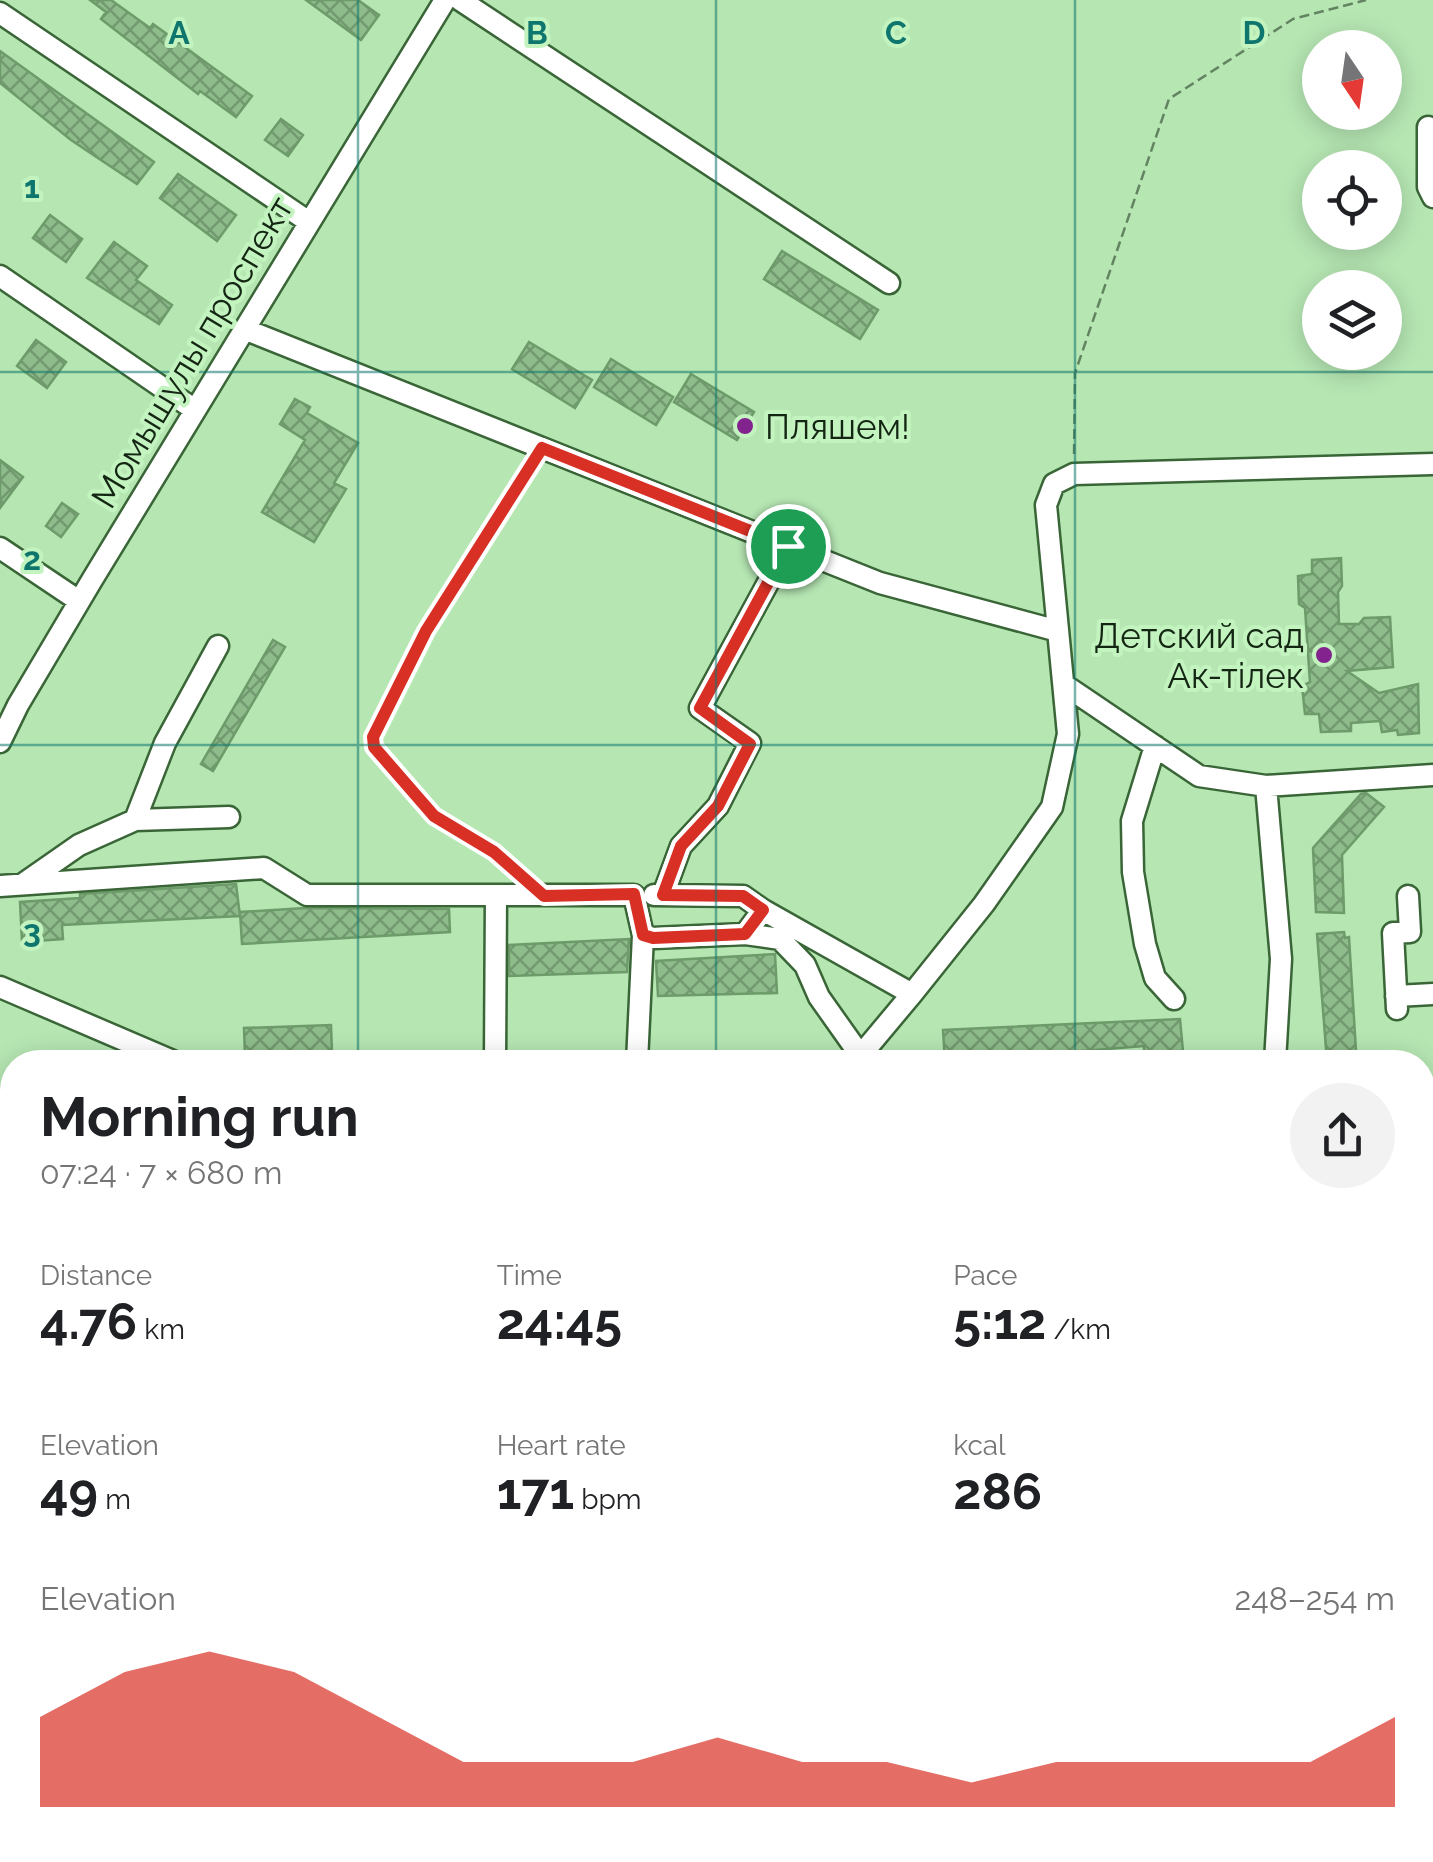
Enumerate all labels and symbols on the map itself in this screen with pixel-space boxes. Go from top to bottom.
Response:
text: A [168,14,190,51]
text: B [526,14,548,51]
text: C [885,14,907,51]
text: D [1243,14,1265,51]
north arrow [1302,30,1402,130]
text: 1 [24,168,40,205]
street label: Момышулы проспект [83,189,301,515]
place label: Пляшем! [765,406,910,447]
marker: Пляшем! [734,415,756,437]
pin [746,504,831,589]
text: 2 [23,540,41,577]
place label: Детский сад Ак-тiлек [1094,615,1304,696]
marker: Детский сад Ак-тiлек [1313,644,1335,666]
text: 3 [23,912,41,949]

